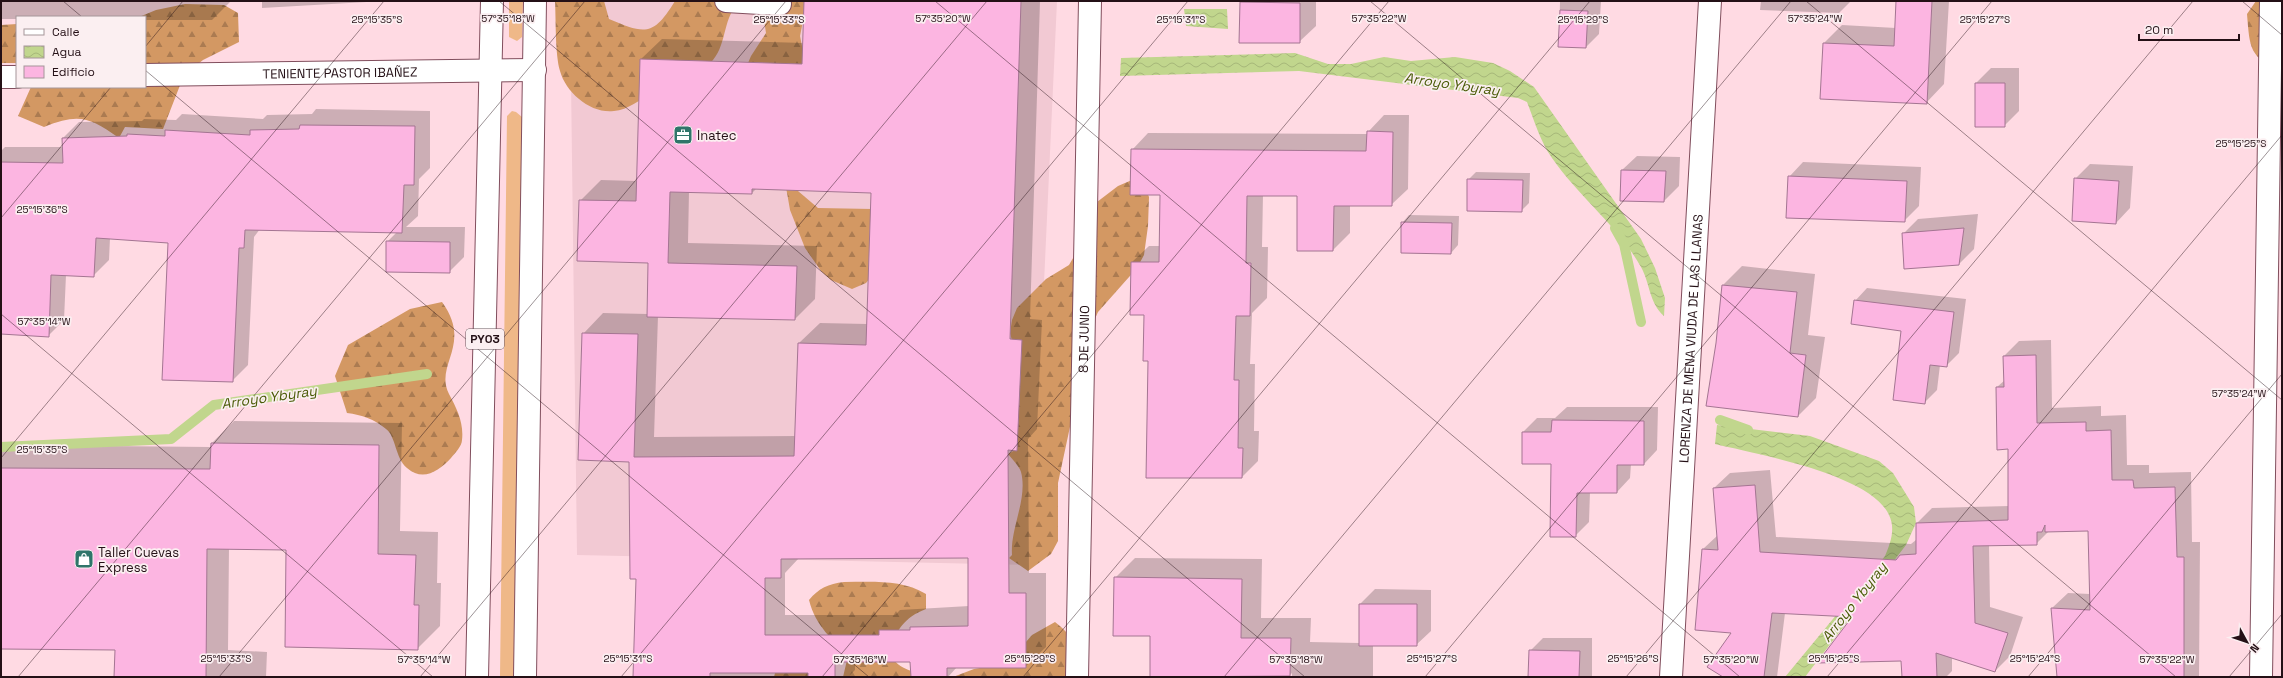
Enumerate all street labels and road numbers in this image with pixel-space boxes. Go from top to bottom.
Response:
street label: TENIENTE PASTOR IBAÑEZ [262,64,418,82]
street label: LORENZA DE MENA VIUDA DE LAS LLANAS [1675,214,1707,463]
street label: 8 DE JUNIO [1075,305,1093,373]
road number: PY03 [466,329,504,349]

